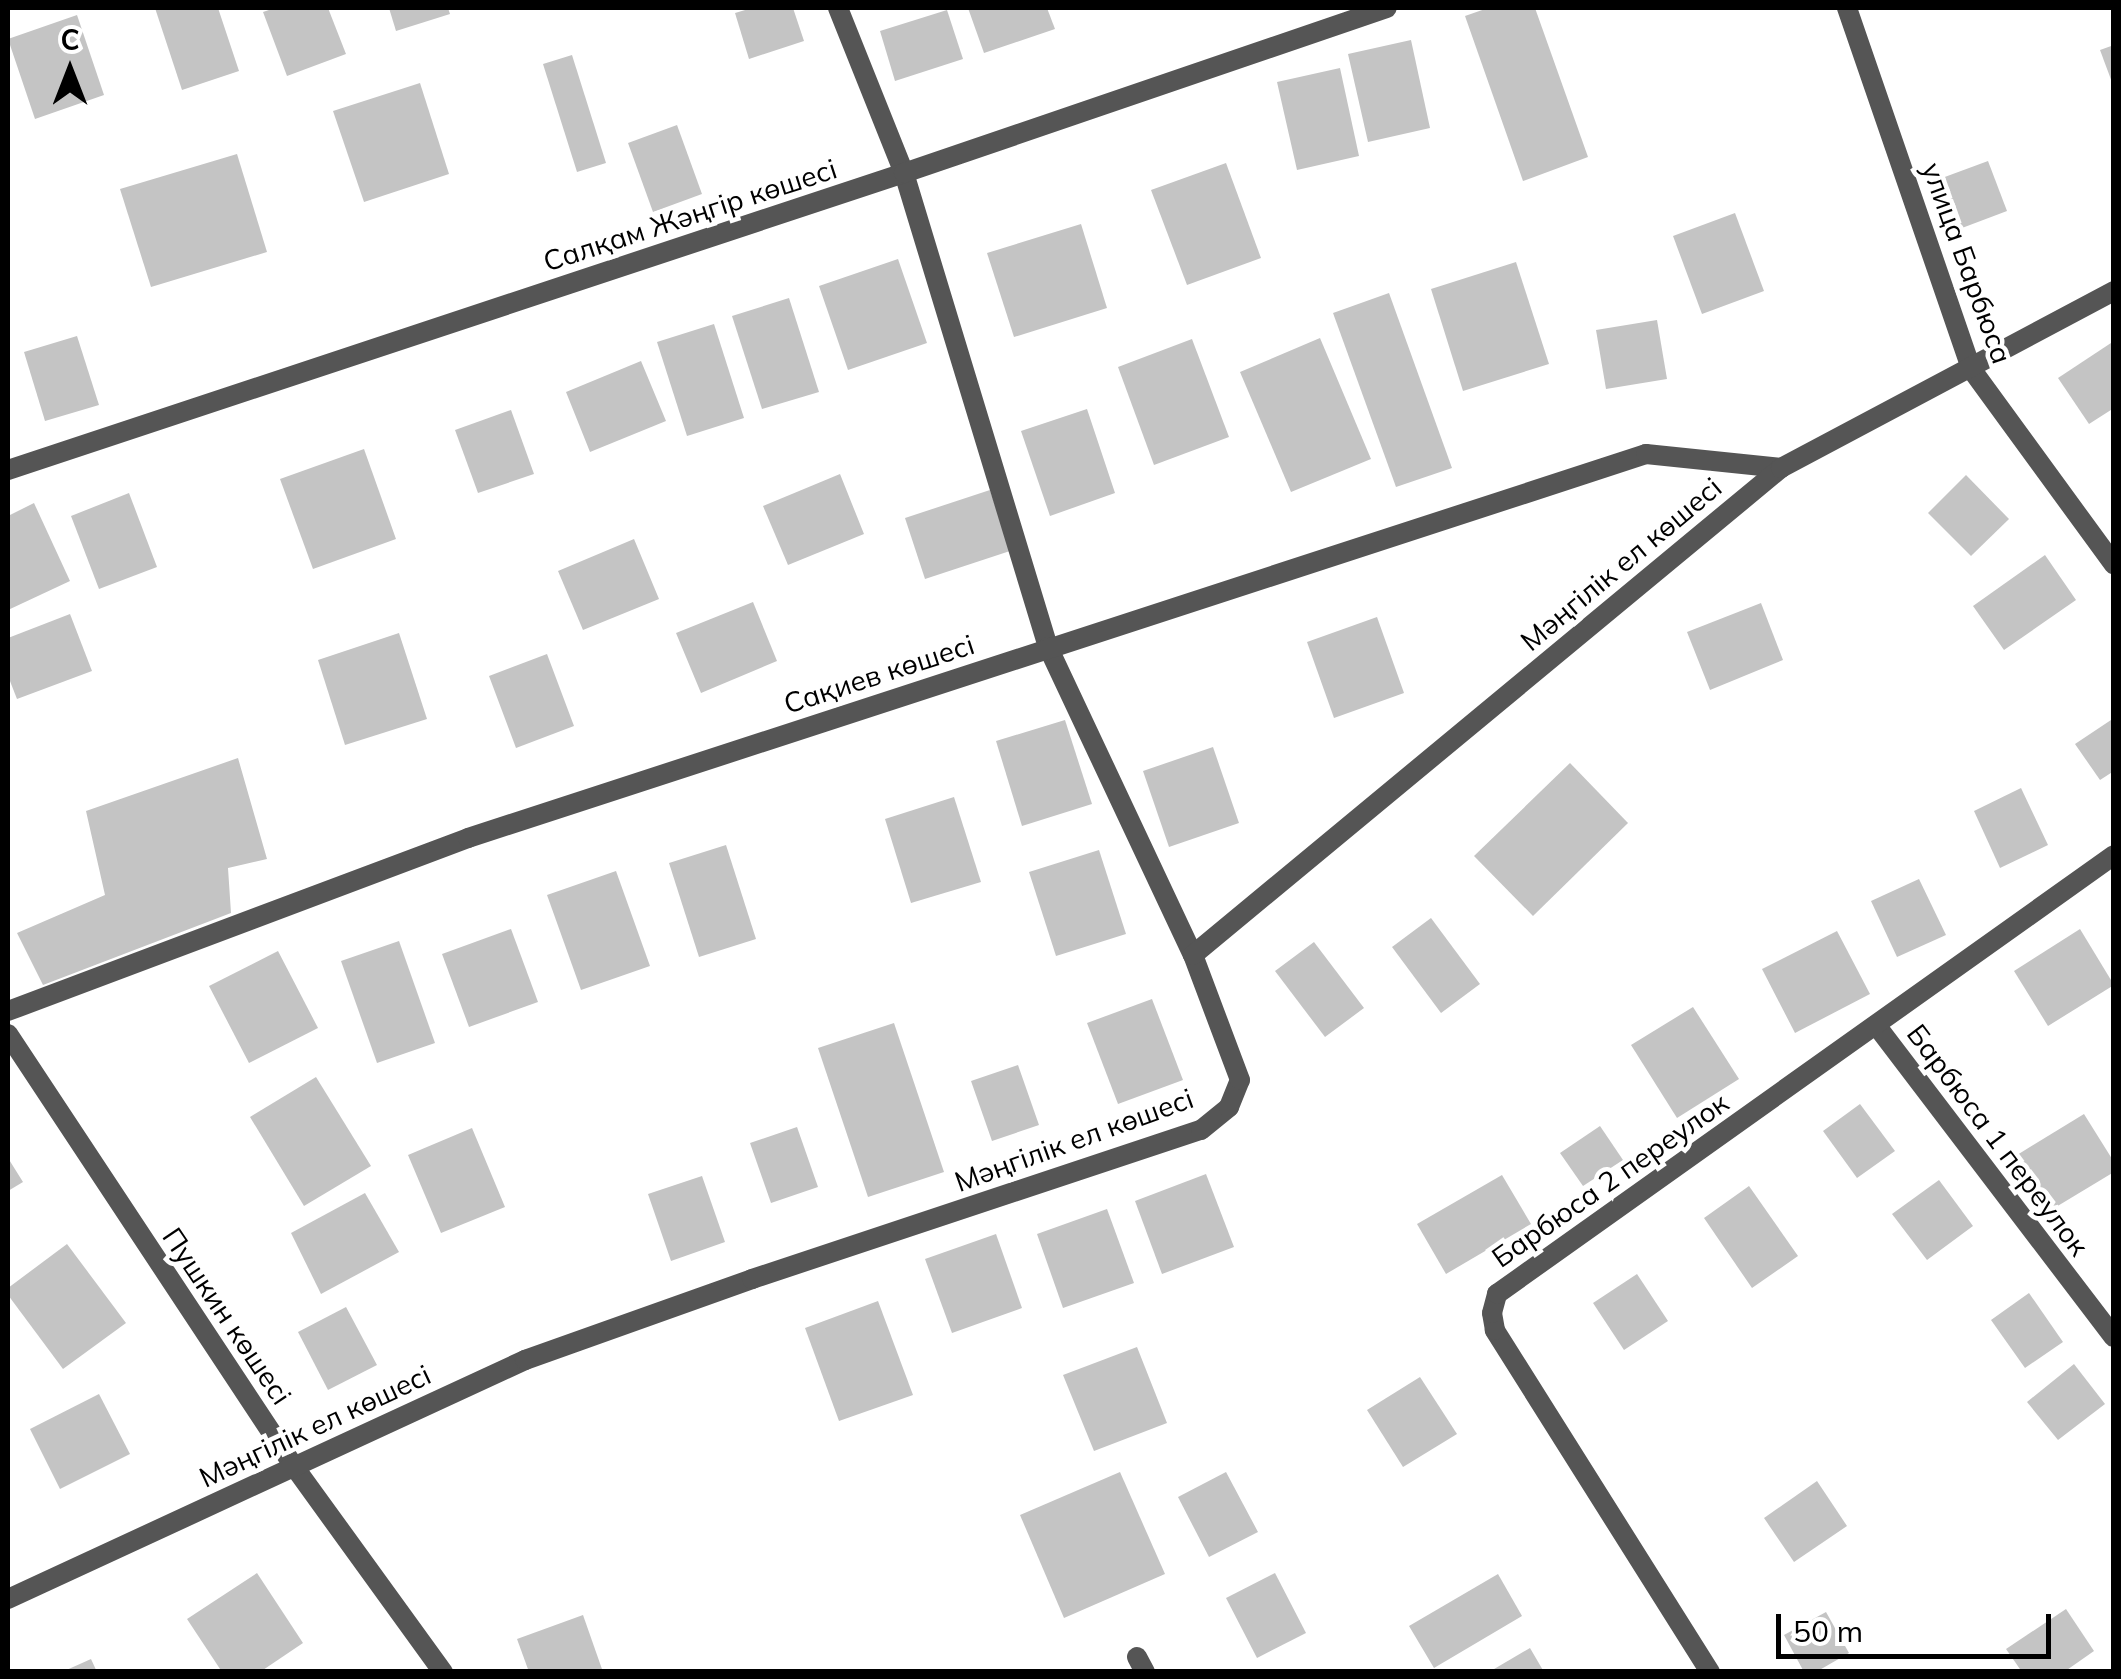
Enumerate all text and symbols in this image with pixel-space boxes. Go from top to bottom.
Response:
north arrow [20,20,120,120]
text: С [60,22,80,57]
street label: Салқам Жәңгір көшесі [539,152,841,278]
street label: улица Барбюса [1915,158,2019,368]
street label: Мәңгілік ел көшесі [1514,470,1728,658]
street label: Сақиев көшесі [780,627,978,721]
street label: Барбюса 1 переулок [1900,1018,2096,1262]
street label: Мәңгілік ел көшесі [950,1081,1198,1199]
street label: Барбюса 2 переулок [1485,1086,1735,1274]
street label: Пушкин көшесі [155,1221,299,1411]
street label: Мәңгілік ел көшесі [194,1358,436,1494]
scale bar [1781,1594,2056,1656]
text: 50 m [1793,1612,1863,1650]

